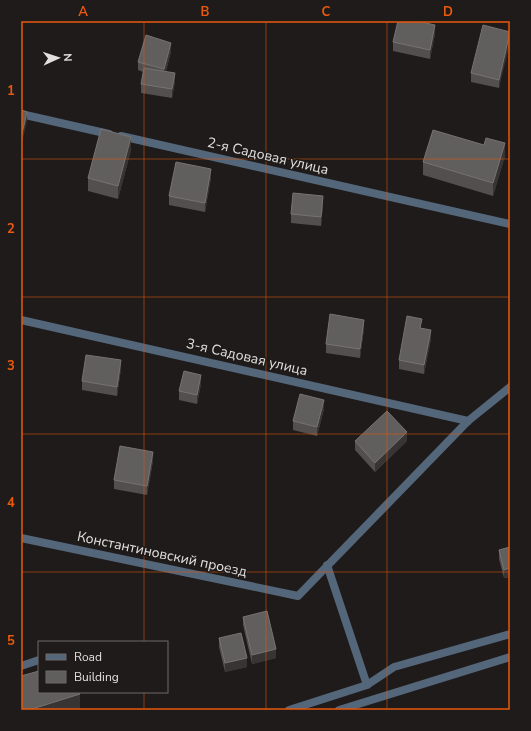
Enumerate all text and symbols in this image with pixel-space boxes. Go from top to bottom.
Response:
text: A [78,3,88,21]
text: B [201,3,210,21]
text: C [322,3,331,21]
text: D [443,3,453,21]
north arrow [38,38,78,78]
text: N [60,53,75,62]
text: 1 [7,82,15,100]
street label: 2-я Садовая улица [205,133,331,179]
text: 2 [7,220,15,238]
street label: 3-я Садовая улица [184,334,310,380]
text: 3 [7,357,15,375]
text: 4 [7,494,15,512]
street label: Константиновский проезд [75,527,249,581]
text: 5 [7,632,15,650]
legend [38,641,168,693]
text: Road [74,649,102,665]
text: Building [74,669,119,685]

